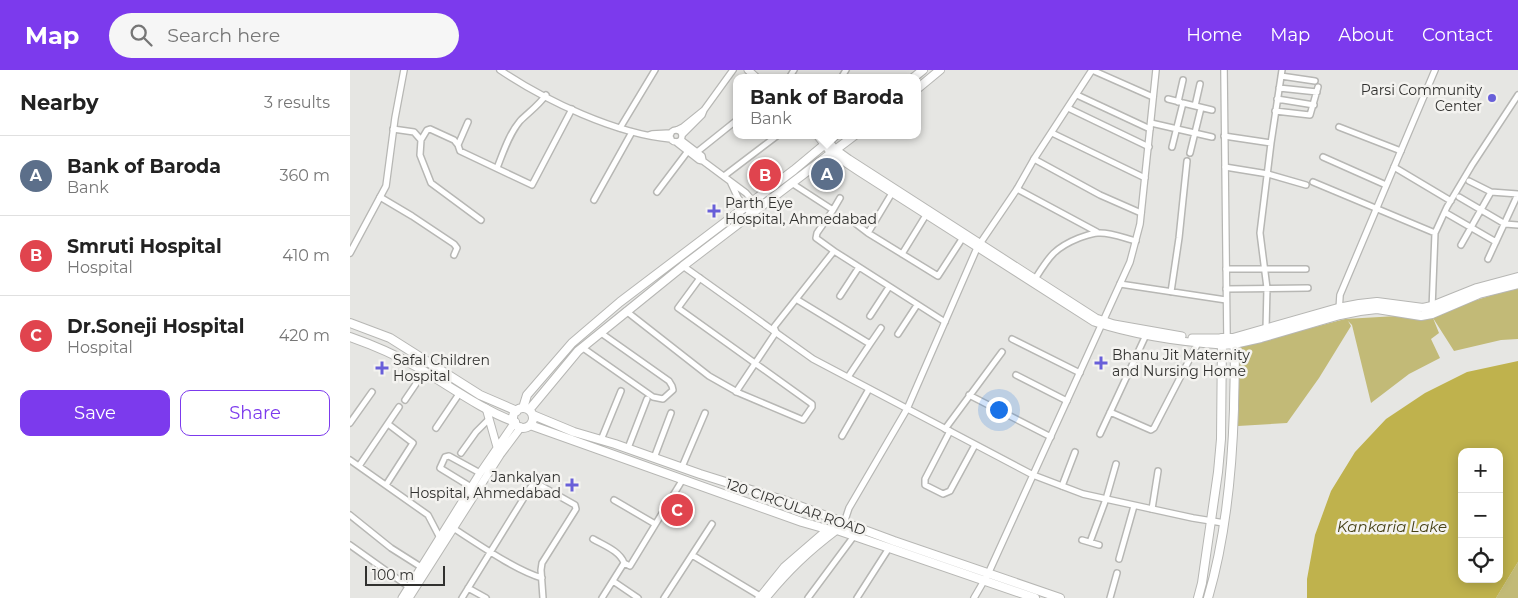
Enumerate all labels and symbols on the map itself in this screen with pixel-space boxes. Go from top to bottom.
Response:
place label: Parsi Community Center [1361,81,1482,115]
marker: Parsi Community Center [1486,92,1498,104]
pin: A [811,155,843,193]
pin: B [749,156,781,194]
place label: Parth Eye Hospital, Ahmedabad [725,194,877,228]
marker: Parth Eye Hospital, Ahmedabad [707,204,721,218]
place label: Bhanu Jit Maternity and Nursing Home [1112,346,1250,380]
place label: Safal Children Hospital [393,351,490,385]
marker: Bhanu Jit Maternity and Nursing Home [1094,356,1108,370]
marker: Safal Children Hospital [375,361,389,375]
your location [986,397,1012,423]
place label: Jankalyan Hospital, Ahmedabad [409,468,561,502]
street label: 120 CIRCULAR ROAD [724,475,868,539]
marker: Jankalyan Hospital, Ahmedabad [565,478,579,492]
pin: C [661,491,693,529]
water label: Kankaria Lake [1337,517,1447,536]
scale bar [365,563,445,586]

